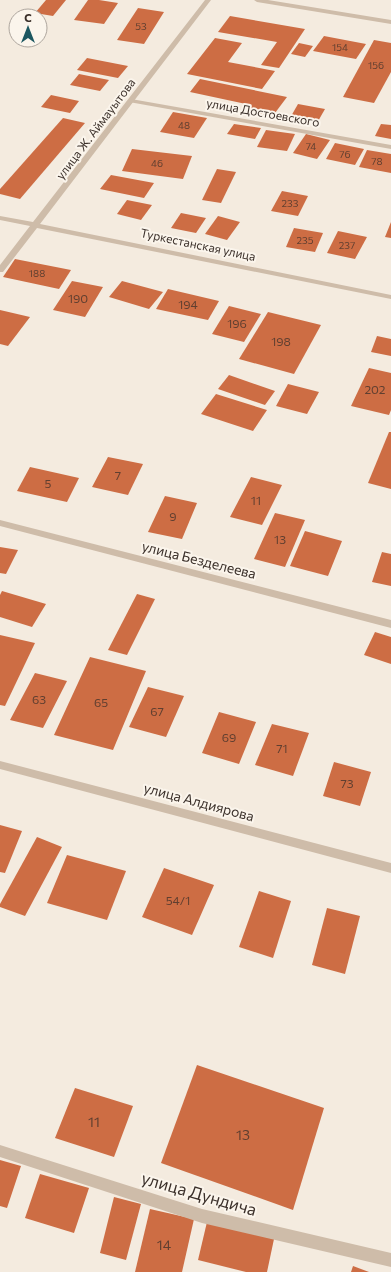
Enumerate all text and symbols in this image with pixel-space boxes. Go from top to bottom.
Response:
north arrow [8,8,48,48]
text: С [24,11,32,24]
house number: 53 [135,20,147,32]
house number: 154 [332,41,348,53]
house number: 156 [368,59,384,71]
street label: улица Ж. Аймауытова [53,75,138,182]
street label: улица Достоевского [206,95,321,129]
house number: 48 [178,119,190,131]
house number: 74 [306,140,316,152]
house number: 76 [339,148,351,160]
house number: 78 [371,155,383,167]
house number: 46 [151,157,163,169]
house number: 233 [282,197,299,209]
street label: Туркестанская улица [139,225,257,263]
house number: 235 [297,234,314,246]
house number: 237 [339,239,355,251]
house number: 188 [29,267,45,279]
house number: 190 [68,291,88,305]
house number: 194 [178,297,198,311]
house number: 196 [227,316,247,330]
house number: 198 [271,334,291,348]
house number: 202 [364,382,386,396]
house number: 7 [115,468,121,482]
house number: 5 [45,476,52,490]
house number: 11 [251,493,261,507]
house number: 9 [169,509,177,523]
house number: 13 [274,532,286,546]
street label: улица Безделеева [140,537,258,582]
house number: 63 [32,692,46,706]
house number: 65 [94,695,108,709]
house number: 67 [150,704,164,718]
house number: 69 [222,730,236,744]
house number: 71 [276,741,288,755]
house number: 73 [340,776,354,790]
street label: улица Алдиярова [142,779,256,824]
house number: 54/1 [166,893,190,907]
house number: 11 [88,1113,100,1130]
house number: 13 [236,1126,250,1143]
street label: улица Дундича [139,1167,259,1220]
house number: 14 [157,1236,172,1253]

